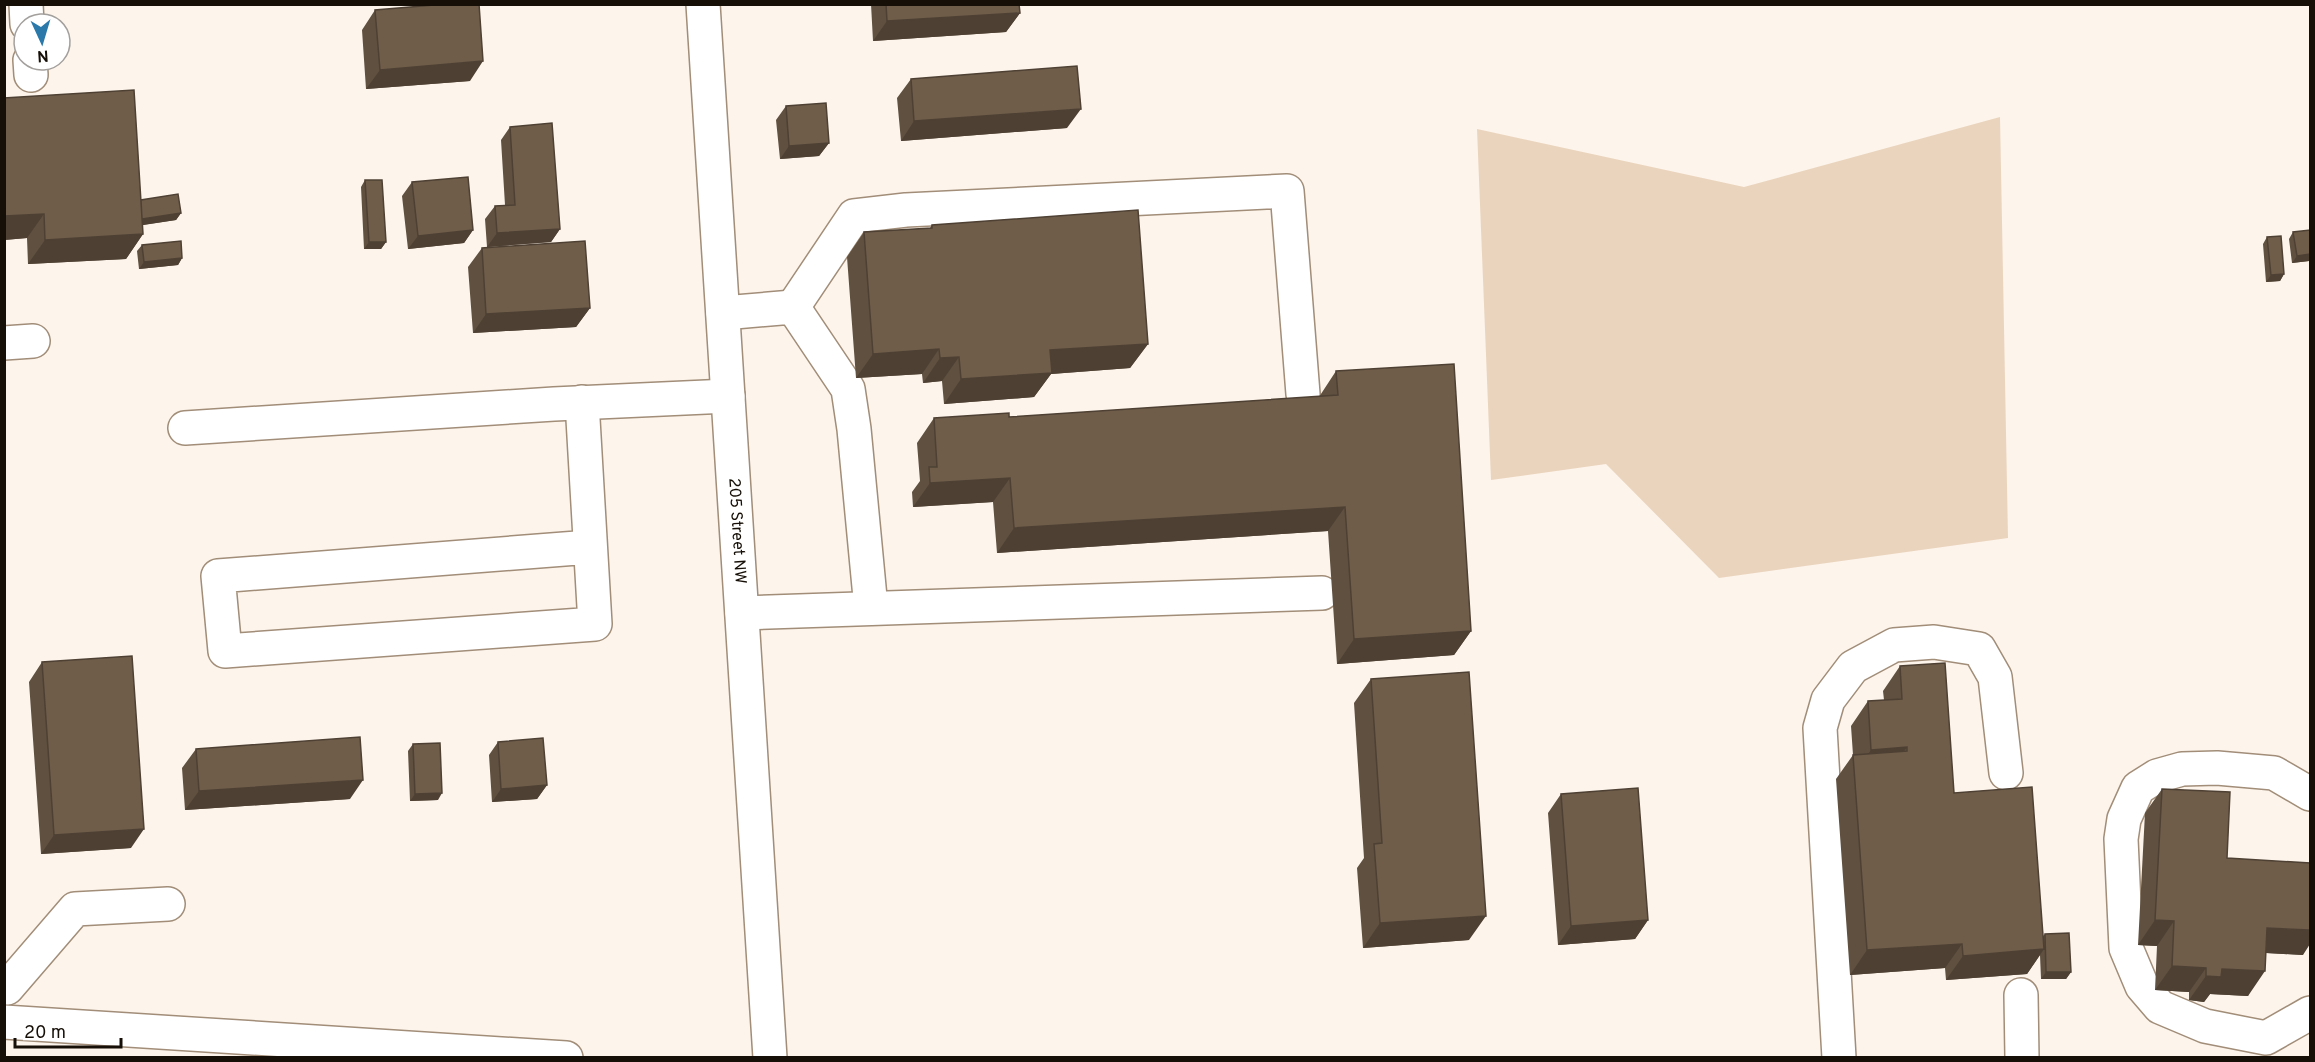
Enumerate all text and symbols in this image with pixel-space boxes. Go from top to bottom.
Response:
north arrow [12,12,72,72]
text: N [36,45,49,65]
street label: 205 Street NW [723,477,750,585]
scale bar [15,1011,122,1049]
text: 20 m [24,1022,66,1045]

